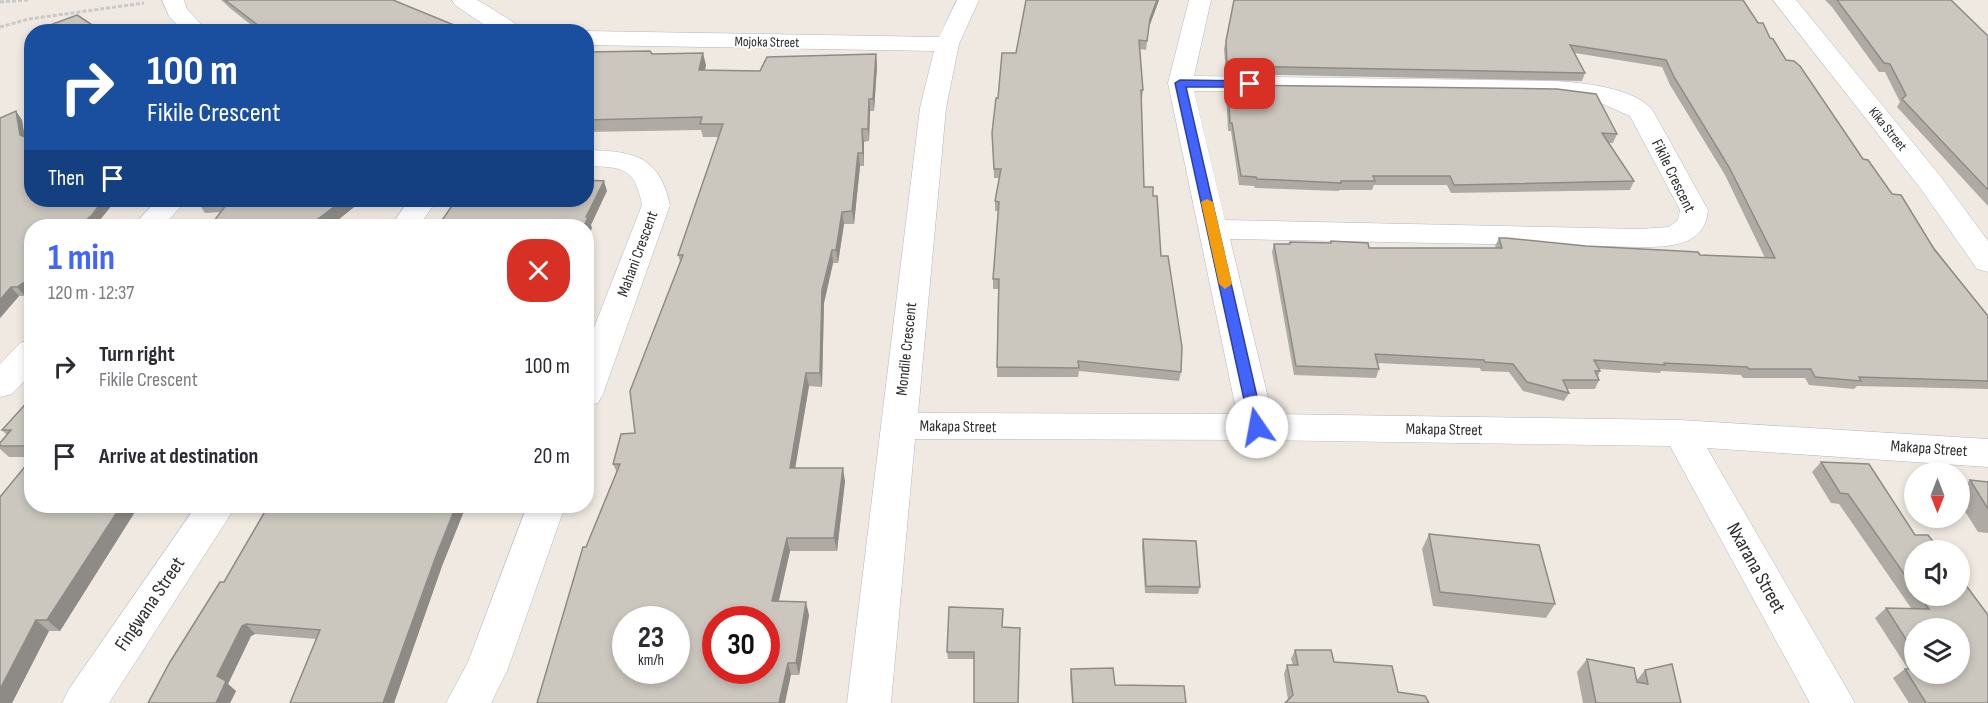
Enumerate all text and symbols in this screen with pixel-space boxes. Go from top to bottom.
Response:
street label: Mojoka Street [734,33,800,51]
text: 100 m [147,46,238,97]
icon: right [48,48,126,126]
pin [1224,58,1275,109]
icon: arrive [1233,67,1266,100]
text: Fikile Crescent [147,97,281,129]
street label: Kika Street [1865,104,1911,154]
street label: Fikile Crescent [1647,136,1699,216]
icon: arrive [96,162,129,195]
text: Then [48,165,84,192]
street label: Mahani Crescent [614,208,662,299]
text: 1 min [48,237,115,280]
button: close [507,239,570,302]
text: 120 m · 12:37 [48,281,134,305]
street label: Mondile Crescent [893,301,921,396]
text: Turn right [99,341,175,368]
icon: right [48,350,81,383]
text: 100 m [525,353,570,380]
text: Fikile Crescent [99,368,198,392]
position arrow [1225,395,1289,459]
street label: Makapa Street [919,417,997,437]
street label: Makapa Street [1405,420,1483,440]
street label: Makapa Street [1890,437,1968,461]
icon: arrive [48,440,81,473]
text: Arrive at destination [99,443,258,470]
text: 20 m [534,443,570,470]
north arrow [1904,462,1970,528]
map controls [1904,462,1970,684]
street label: Nxarana Street [1721,518,1791,618]
button: sound [1904,540,1970,606]
street label: Fingwana Street [110,552,190,656]
speed limit sign: 30 [702,606,780,684]
button: layers [1904,618,1970,684]
text: 23 [638,620,664,656]
text: km/h [638,651,664,670]

